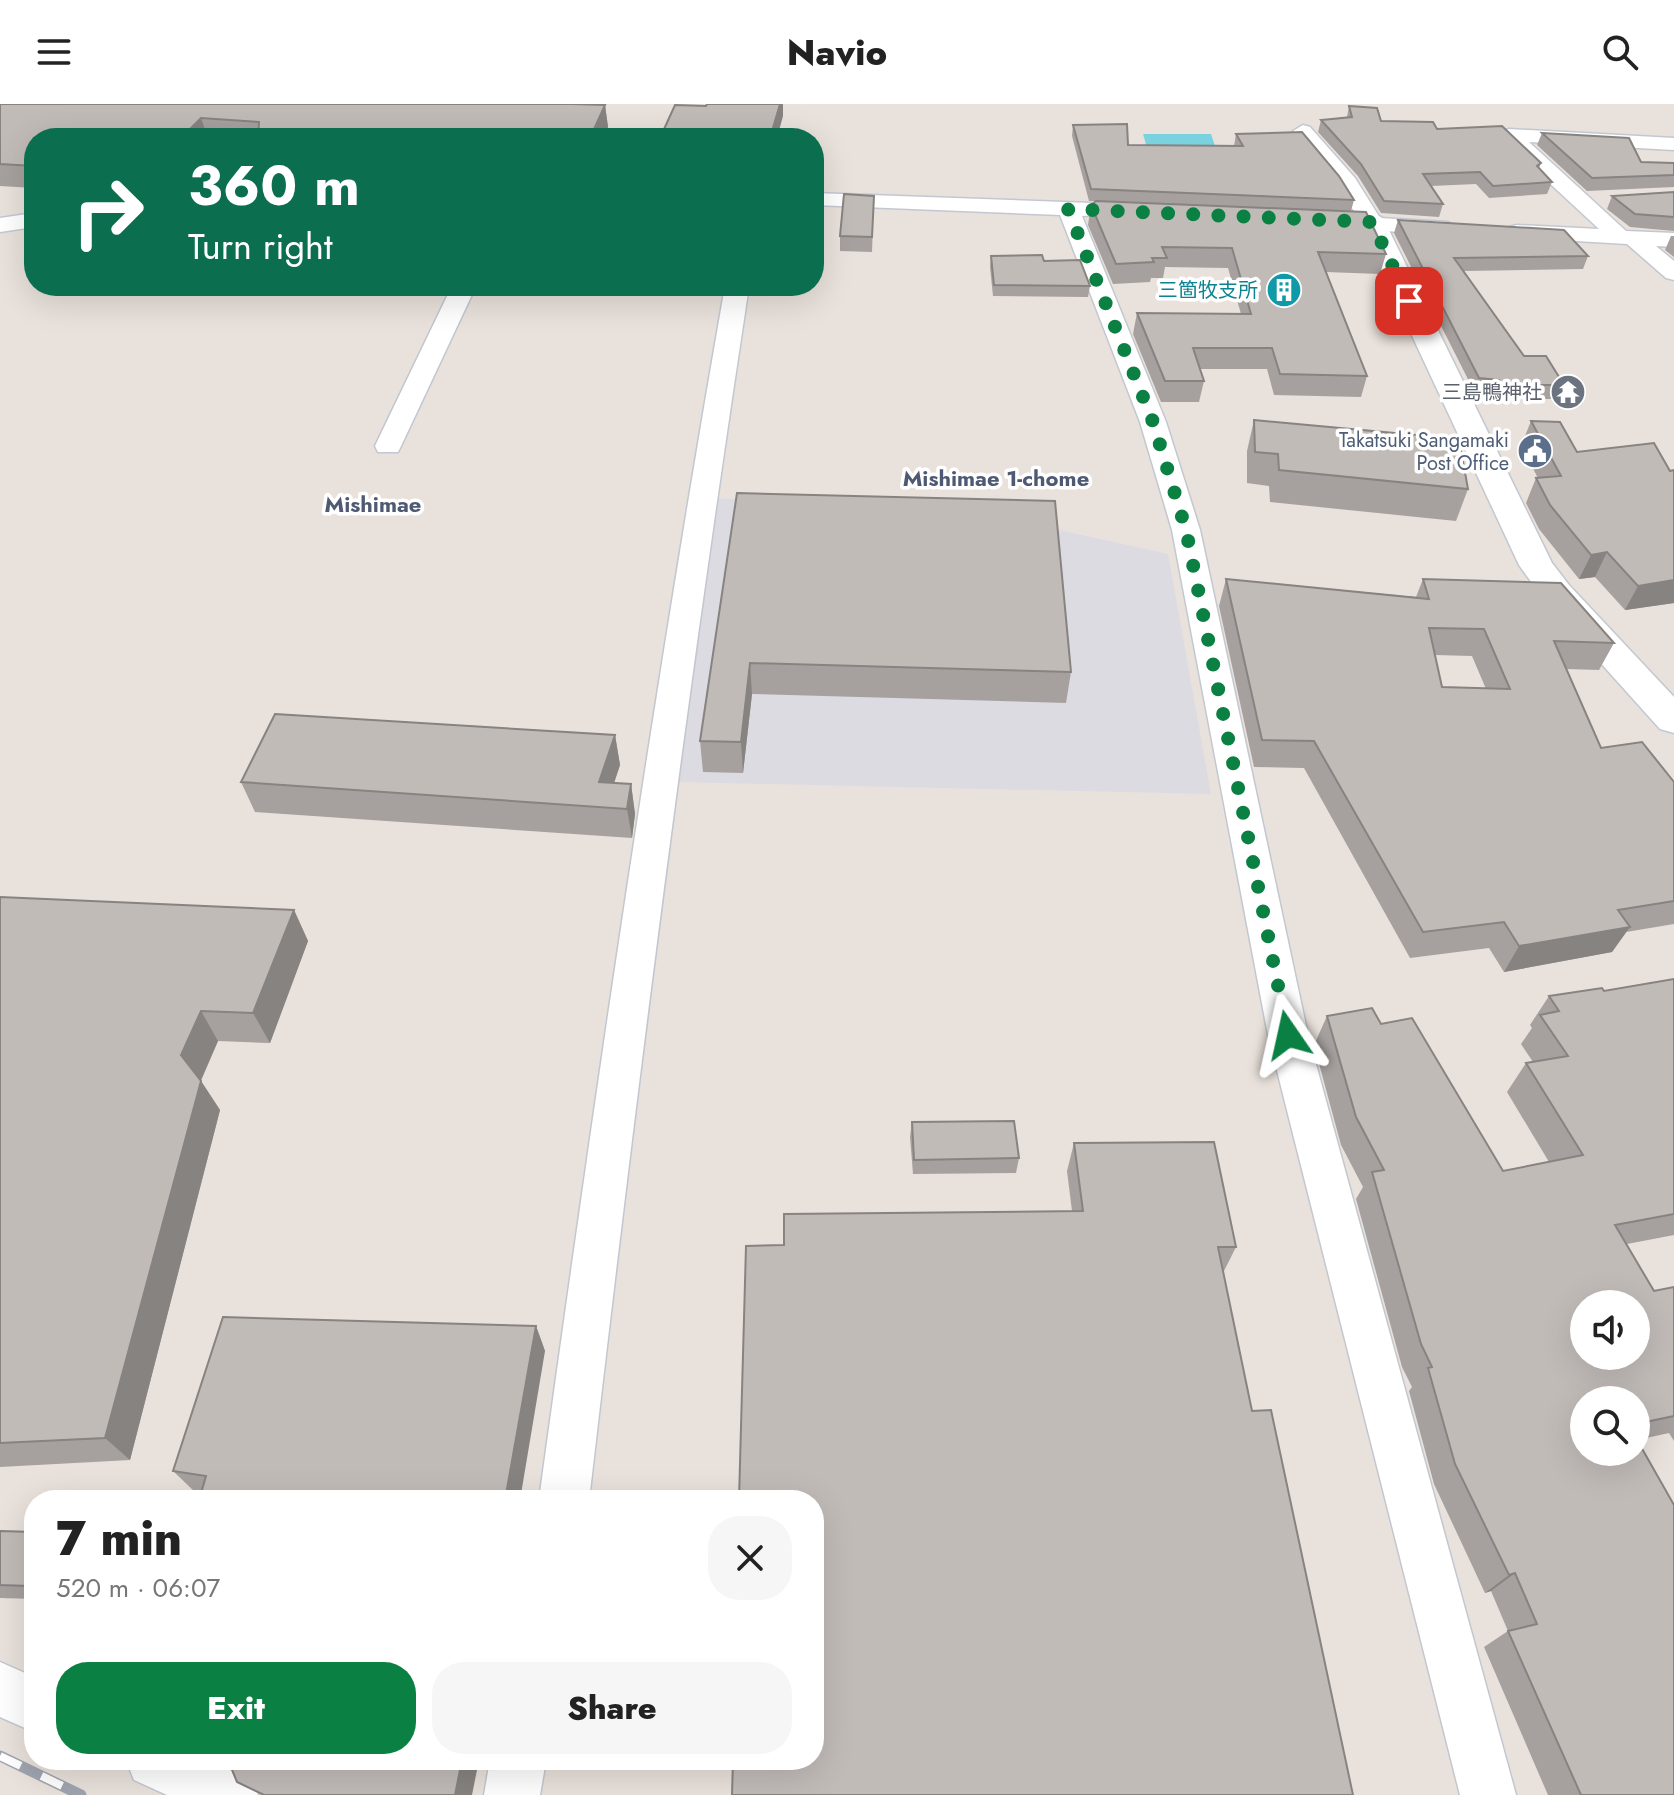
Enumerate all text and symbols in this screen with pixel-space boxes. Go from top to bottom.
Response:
text: Navio [787,26,887,78]
icon: menu [32,30,76,74]
icon: search [1598,30,1642,74]
text: 360 m [188,145,360,226]
icon: right [56,160,160,264]
text: Turn right [188,220,333,272]
pin [1375,267,1443,335]
building icon: 三箇牧支所 [1265,271,1303,309]
place label: 三箇牧支所 [1158,276,1258,305]
icon: arrive [1387,279,1431,323]
temple icon: 三島鴨神社 [1549,373,1587,411]
place label: 三島鴨神社 [1442,378,1542,407]
place label: Takatsuki Sangamaki Post Office [1339,426,1509,478]
public building icon: Takatsuki Sangamaki Post Office [1516,432,1554,470]
district label: Mishimae 1-chome [903,462,1089,494]
district label: Mishimae [325,488,421,520]
position arrow [1246,993,1330,1077]
map controls [1570,1290,1650,1466]
button: sound [1570,1290,1650,1370]
button: search [1570,1386,1650,1466]
text: 7 min [56,1504,182,1573]
button: close [708,1516,792,1600]
text: 520 m · 06:07 [56,1569,220,1607]
button: Exit [56,1662,416,1754]
button: Share [432,1662,792,1754]

